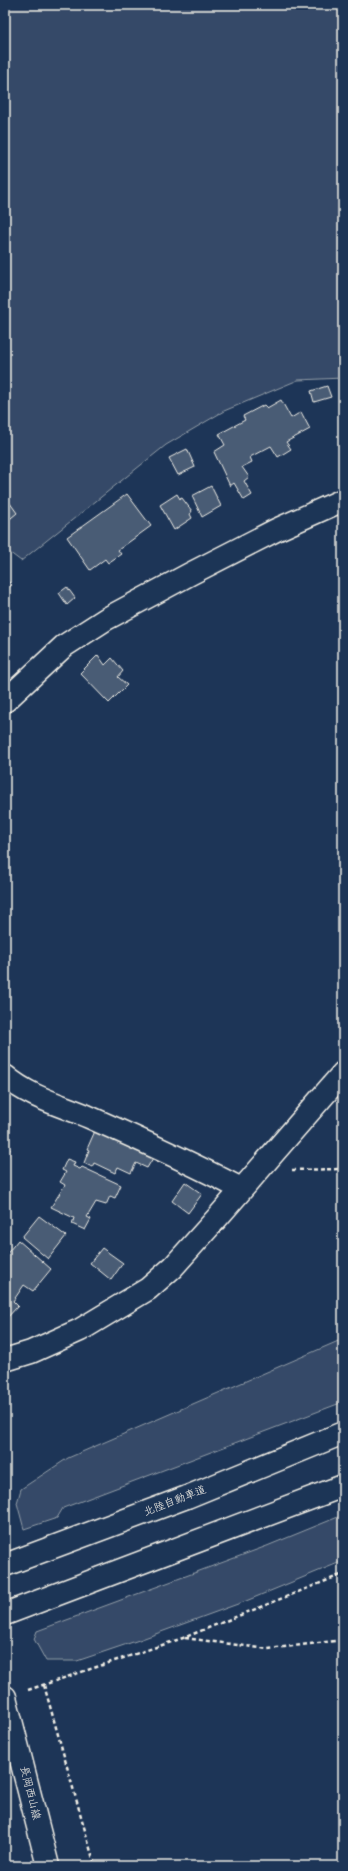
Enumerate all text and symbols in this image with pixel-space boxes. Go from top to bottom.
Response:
street label: 北陸自動車道 [141,1481,209,1521]
street label: 長岡西山線 [15,1764,45,1822]

